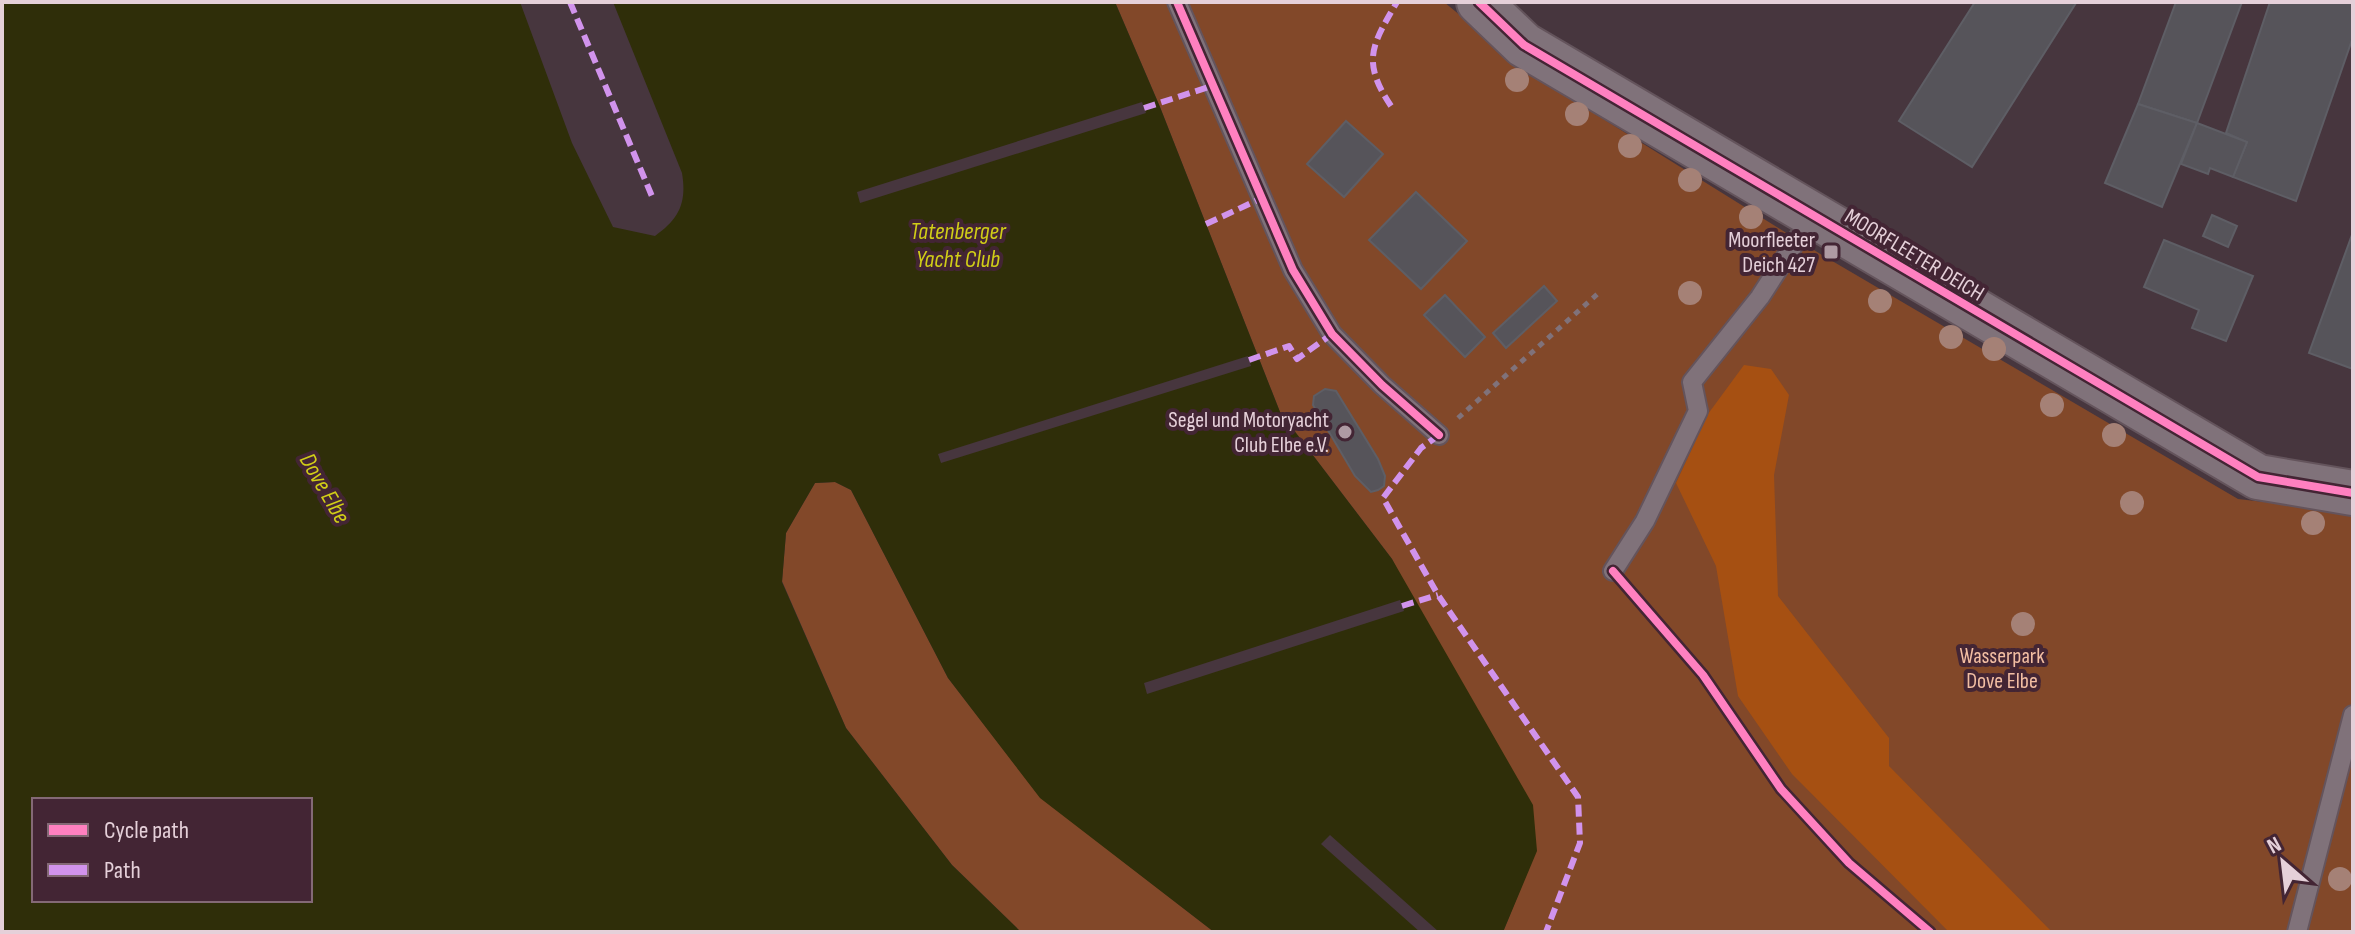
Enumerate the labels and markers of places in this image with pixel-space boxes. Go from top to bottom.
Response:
place label: Moorfleeter Deich 427 [1728,227,1815,279]
marker: Moorfleeter Deich 427 [1822,243,1840,261]
place label: Segel und Motoryacht Club Elbe e.V. [1168,407,1329,459]
marker: Segel und Motoryacht Club Elbe e.V. [1336,423,1354,441]

